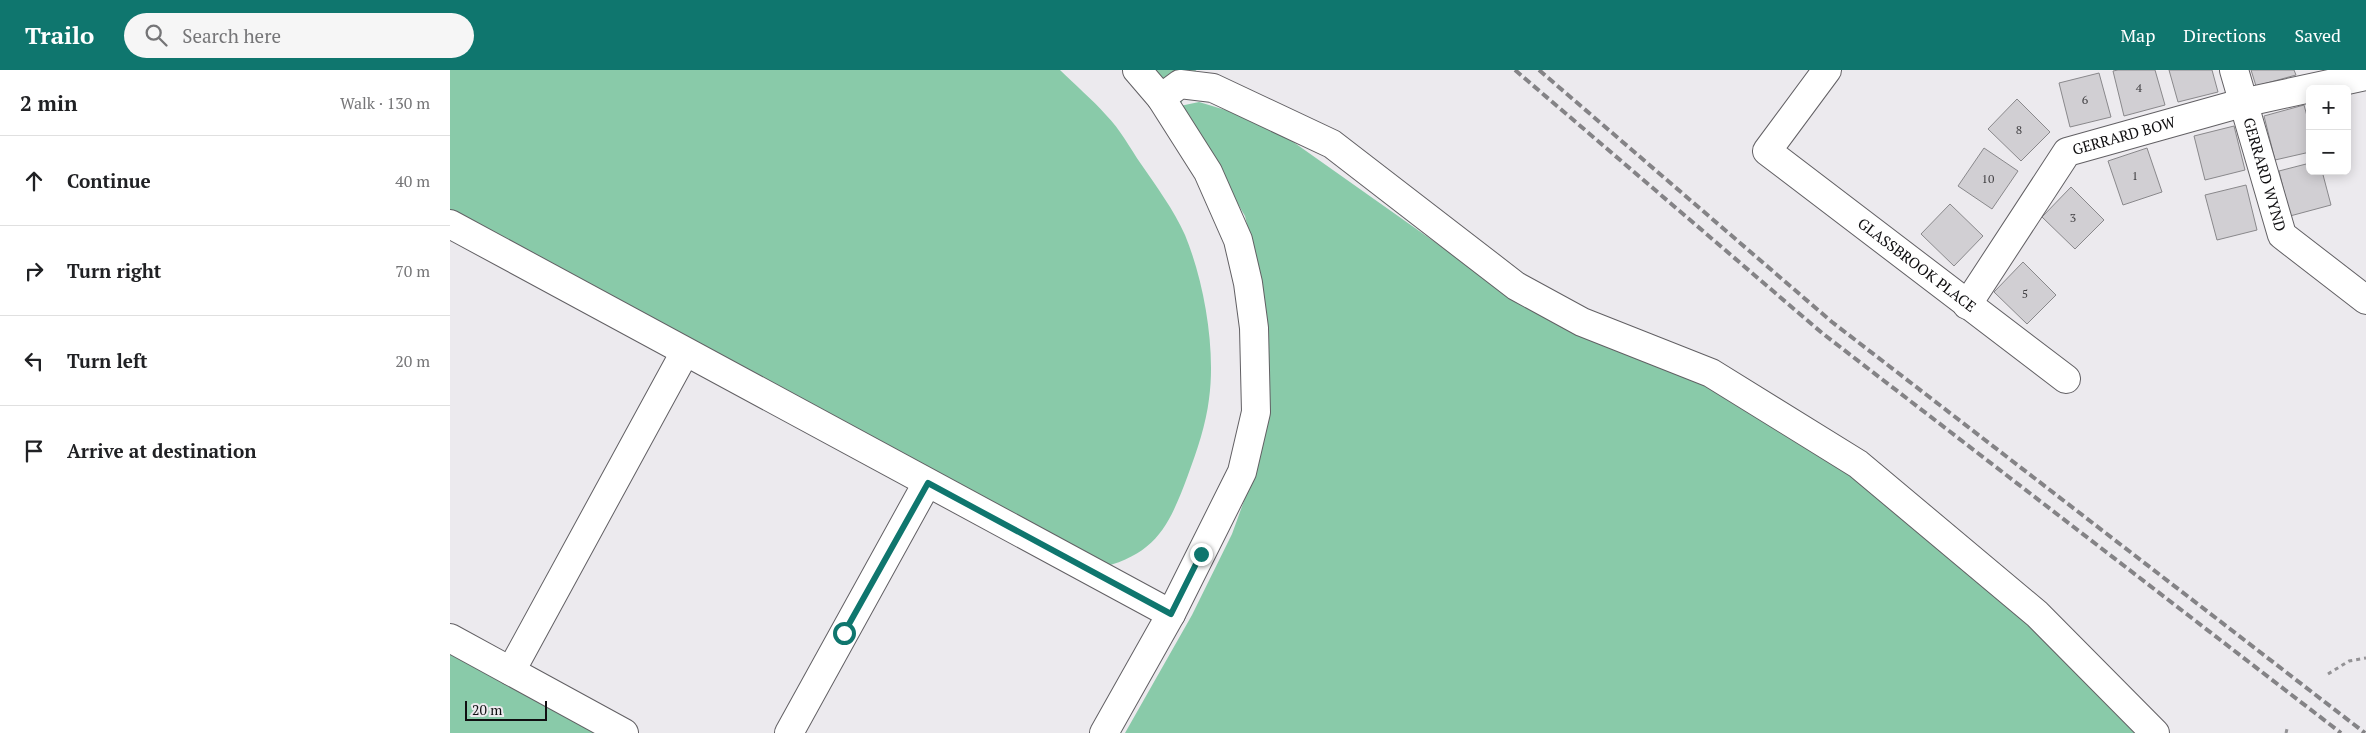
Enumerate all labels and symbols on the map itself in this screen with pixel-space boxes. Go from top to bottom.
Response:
house number: 4 [2136,80,2143,95]
house number: 6 [2082,92,2089,107]
street label: GERRARD BOW [2070,111,2179,159]
street label: GERRARD WYND [2239,115,2291,234]
house number: 8 [2016,122,2022,137]
house number: 1 [2132,168,2138,183]
house number: 10 [1982,171,1994,186]
house number: 3 [2070,210,2076,225]
street label: GLASSBROOK PLACE [1854,213,1981,316]
house number: 5 [2022,286,2028,301]
route end [1190,543,1213,566]
route start [833,622,856,645]
scale bar [465,698,548,721]

